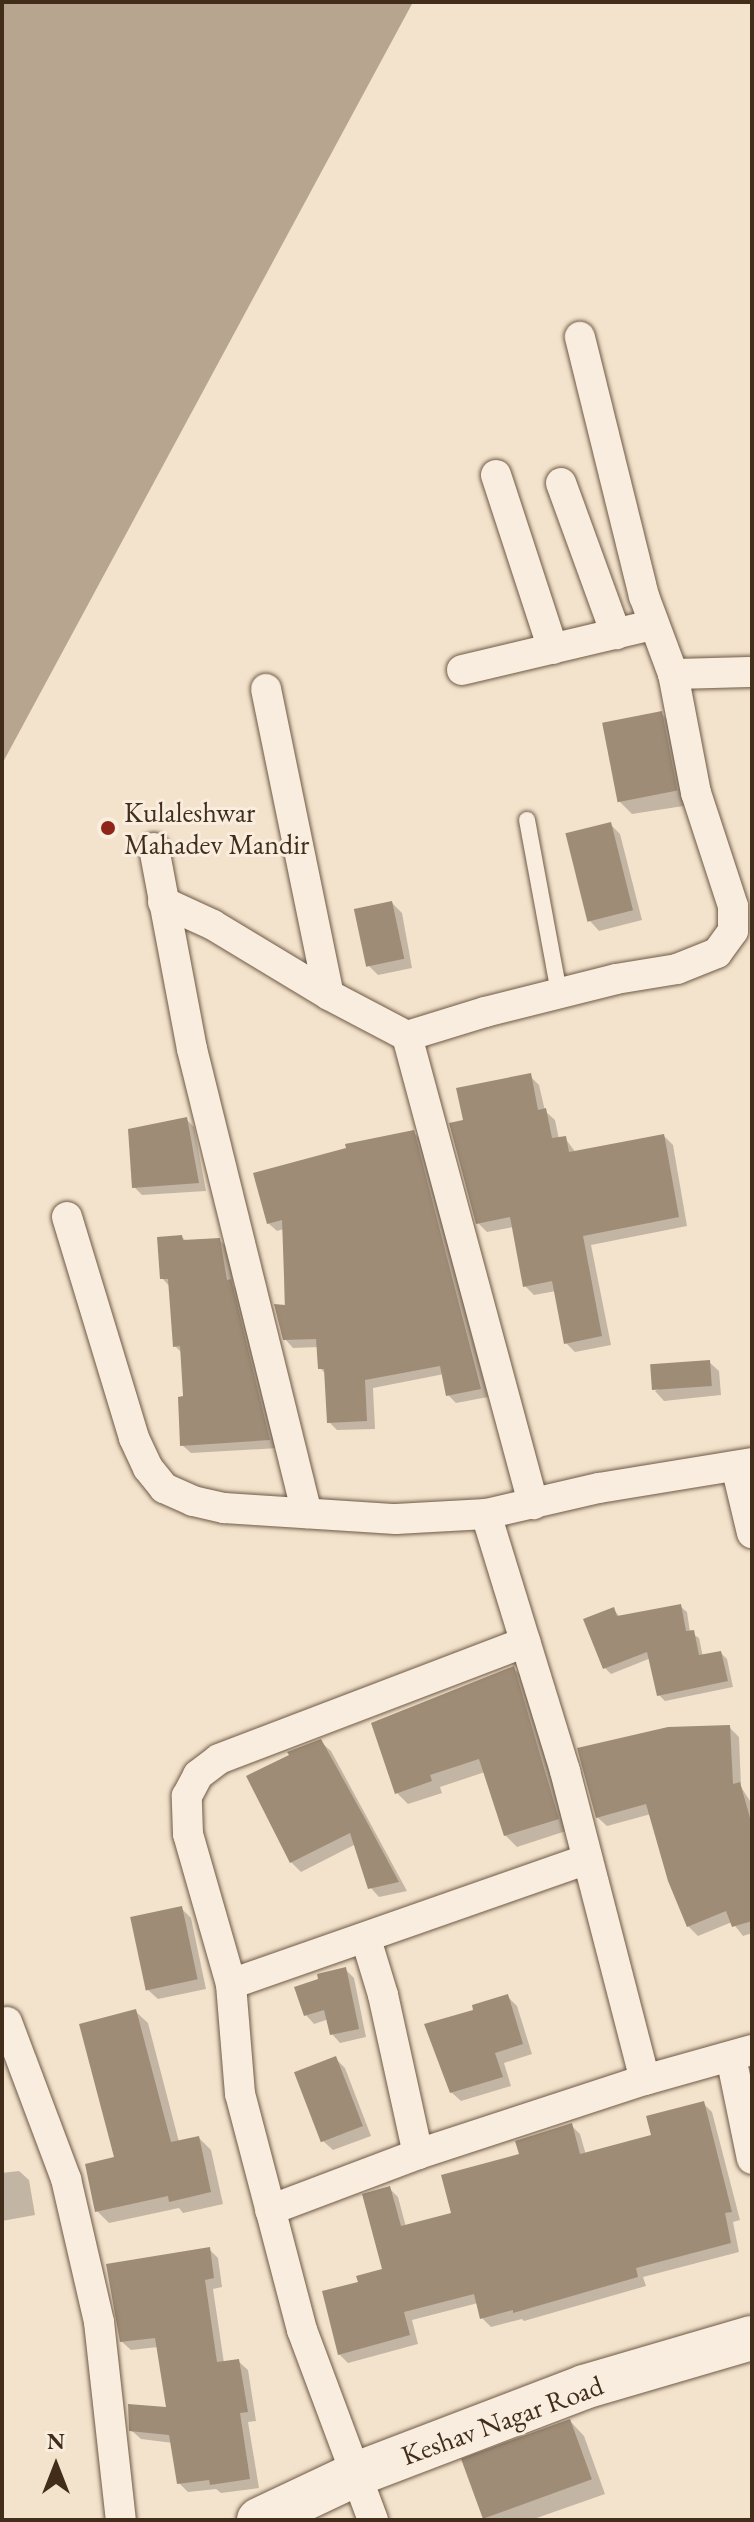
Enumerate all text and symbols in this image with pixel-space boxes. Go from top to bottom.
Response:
place label: Kulaleshwar Mahadev Mandir [124,795,309,861]
marker: Kulaleshwar Mahadev Mandir [99,819,117,837]
street label: Keshav Nagar Road [397,2368,607,2472]
north arrow [16,2426,96,2506]
text: N [47,2427,65,2456]

